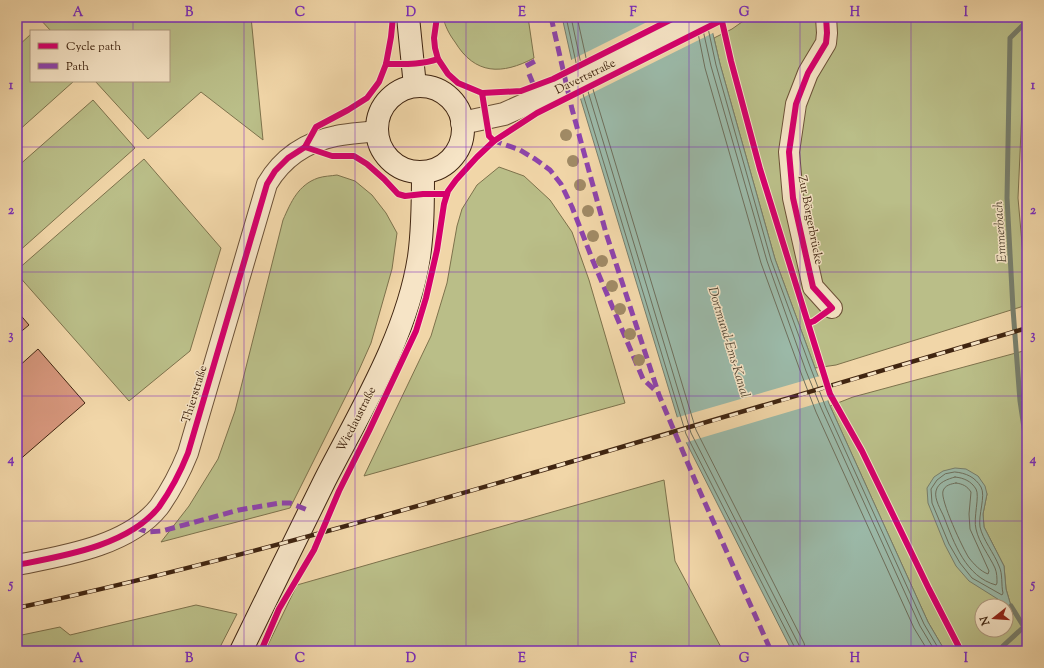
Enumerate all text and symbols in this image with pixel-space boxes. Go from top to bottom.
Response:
text: A [73,4,84,22]
text: B [185,4,194,22]
text: C [295,4,305,22]
text: D [406,4,416,22]
text: E [518,4,526,22]
text: F [629,4,637,22]
text: G [739,4,750,22]
text: H [850,4,861,22]
text: I [964,4,969,22]
legend [30,30,170,82]
text: Cycle path [66,38,121,56]
street label: Davertstraße [552,54,619,99]
text: Path [66,58,89,76]
text: 1 [9,77,14,95]
text: 1 [1031,77,1036,95]
street label: Zur Börgerbrücke [793,174,828,267]
water label: Emmerbach [990,200,1012,263]
text: 2 [8,202,15,220]
text: 2 [1030,202,1037,220]
water label: Dortmund-Ems-Kanal [703,285,754,401]
text: 3 [8,327,14,345]
text: 3 [1030,327,1036,345]
street label: Thierstraße [178,363,212,425]
street label: Wiedaustraße [333,383,381,455]
text: 4 [7,451,15,469]
text: 4 [1029,451,1037,469]
text: 5 [8,576,14,594]
text: 5 [1030,576,1036,594]
north arrow [974,598,1014,638]
text: N [976,614,995,628]
text: A [73,650,84,668]
text: B [185,650,194,668]
text: C [295,650,305,668]
text: D [406,650,416,668]
text: E [518,650,526,668]
text: F [629,650,637,668]
text: G [739,650,750,668]
text: H [850,650,861,668]
text: I [964,650,969,668]

